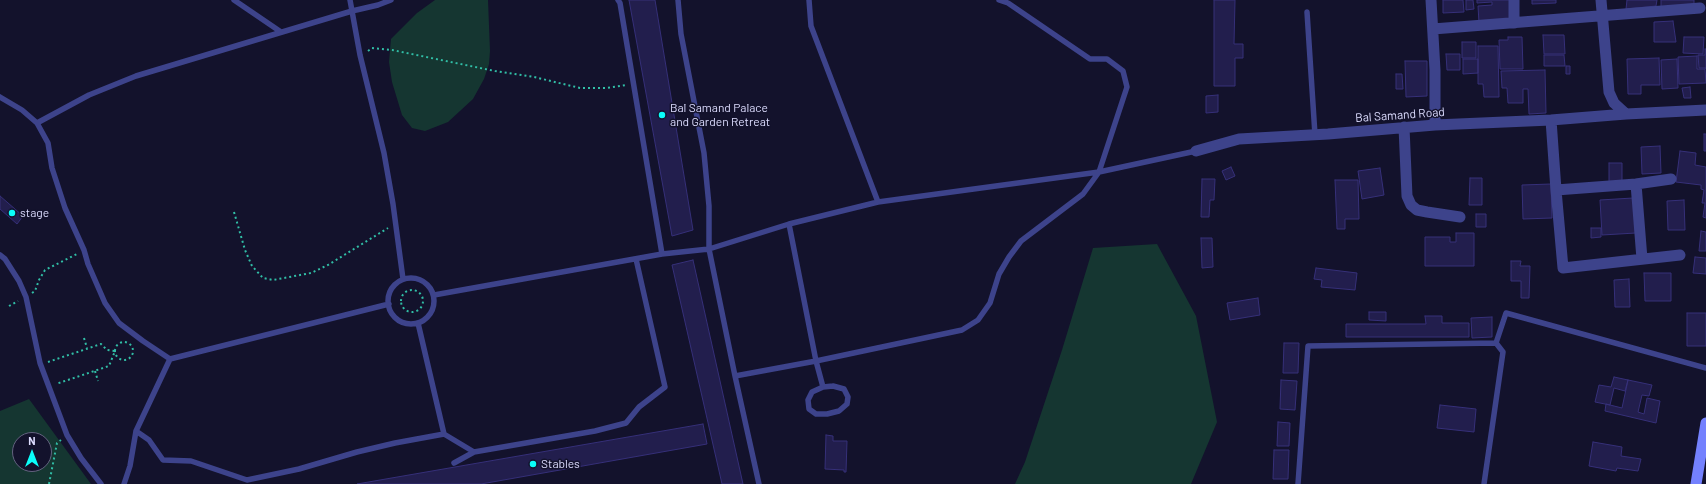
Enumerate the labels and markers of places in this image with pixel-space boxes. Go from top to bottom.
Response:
place label: Bal Samand Palace and Garden Retreat [670,101,770,129]
marker: Bal Samand Palace and Garden Retreat [657,110,667,120]
place label: stage [20,206,49,220]
marker: stage [7,208,17,218]
place label: Stables [541,457,580,471]
marker: Stables [528,459,538,469]

